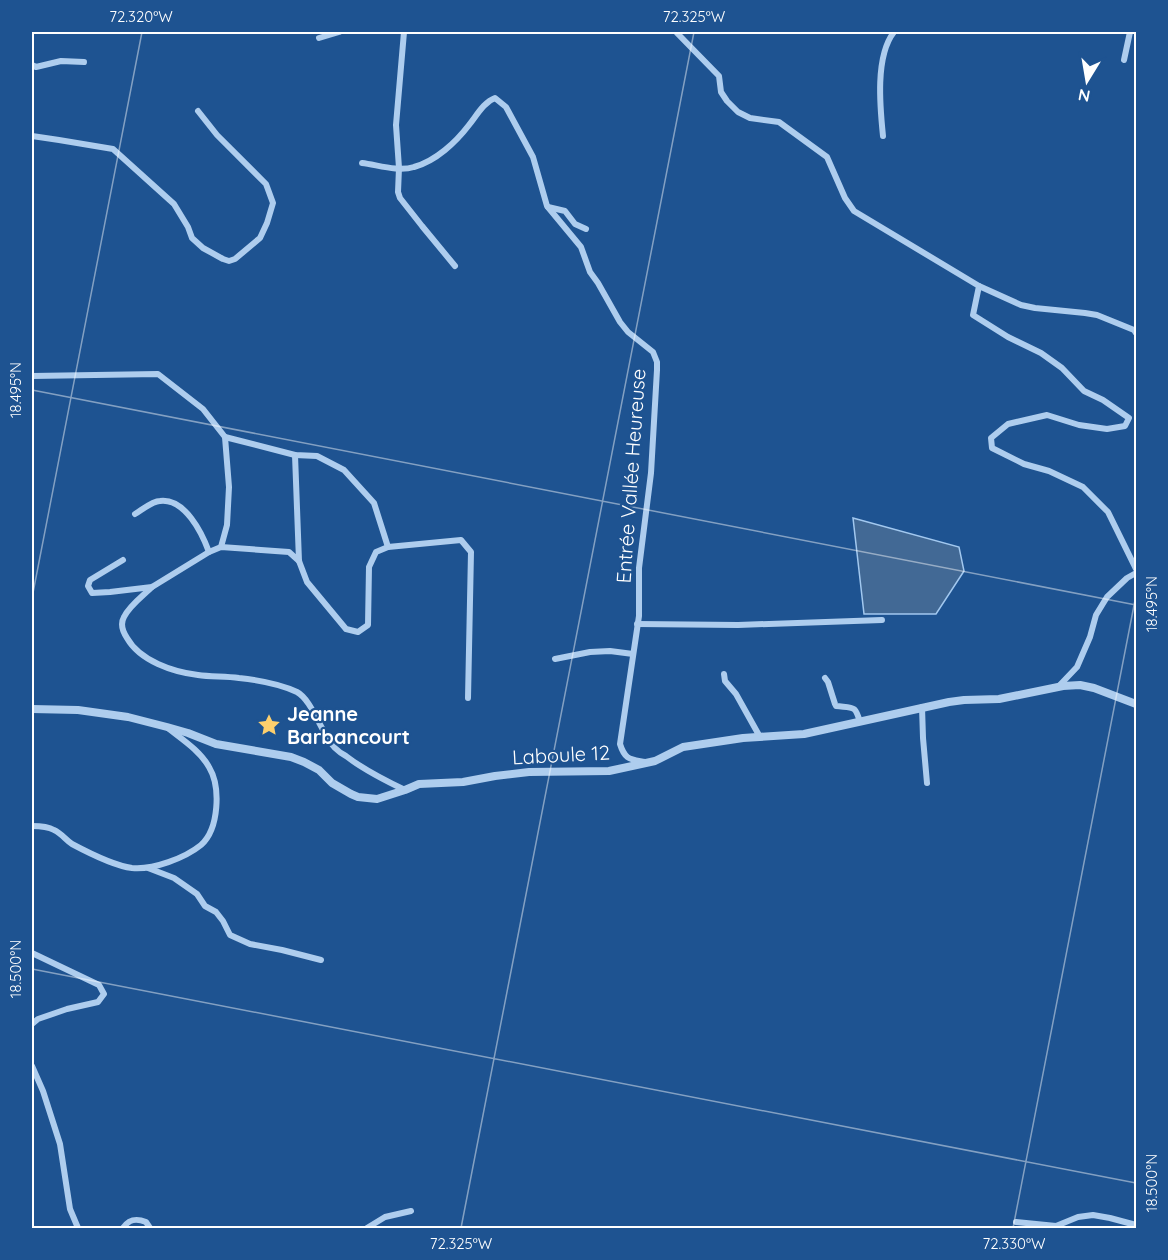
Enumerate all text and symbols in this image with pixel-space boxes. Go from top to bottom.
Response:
text: 72.320°W [109,7,173,26]
text: 72.325°W [663,7,726,26]
north arrow [1057,51,1117,111]
text: N [1076,85,1092,107]
text: 18.495°N [6,362,25,418]
street label: Entrée Vallée Heureuse [611,368,650,584]
text: 18.495°N [1142,576,1161,632]
place label: Jeanne Barbancourt [287,701,410,749]
place icon: Jeanne Barbancourt [256,712,282,738]
street label: Laboule 12 [511,739,611,770]
text: 18.500°N [6,940,25,998]
text: 18.500°N [1142,1154,1161,1212]
text: 72.325°W [430,1234,493,1253]
text: 72.330°W [983,1234,1046,1253]

